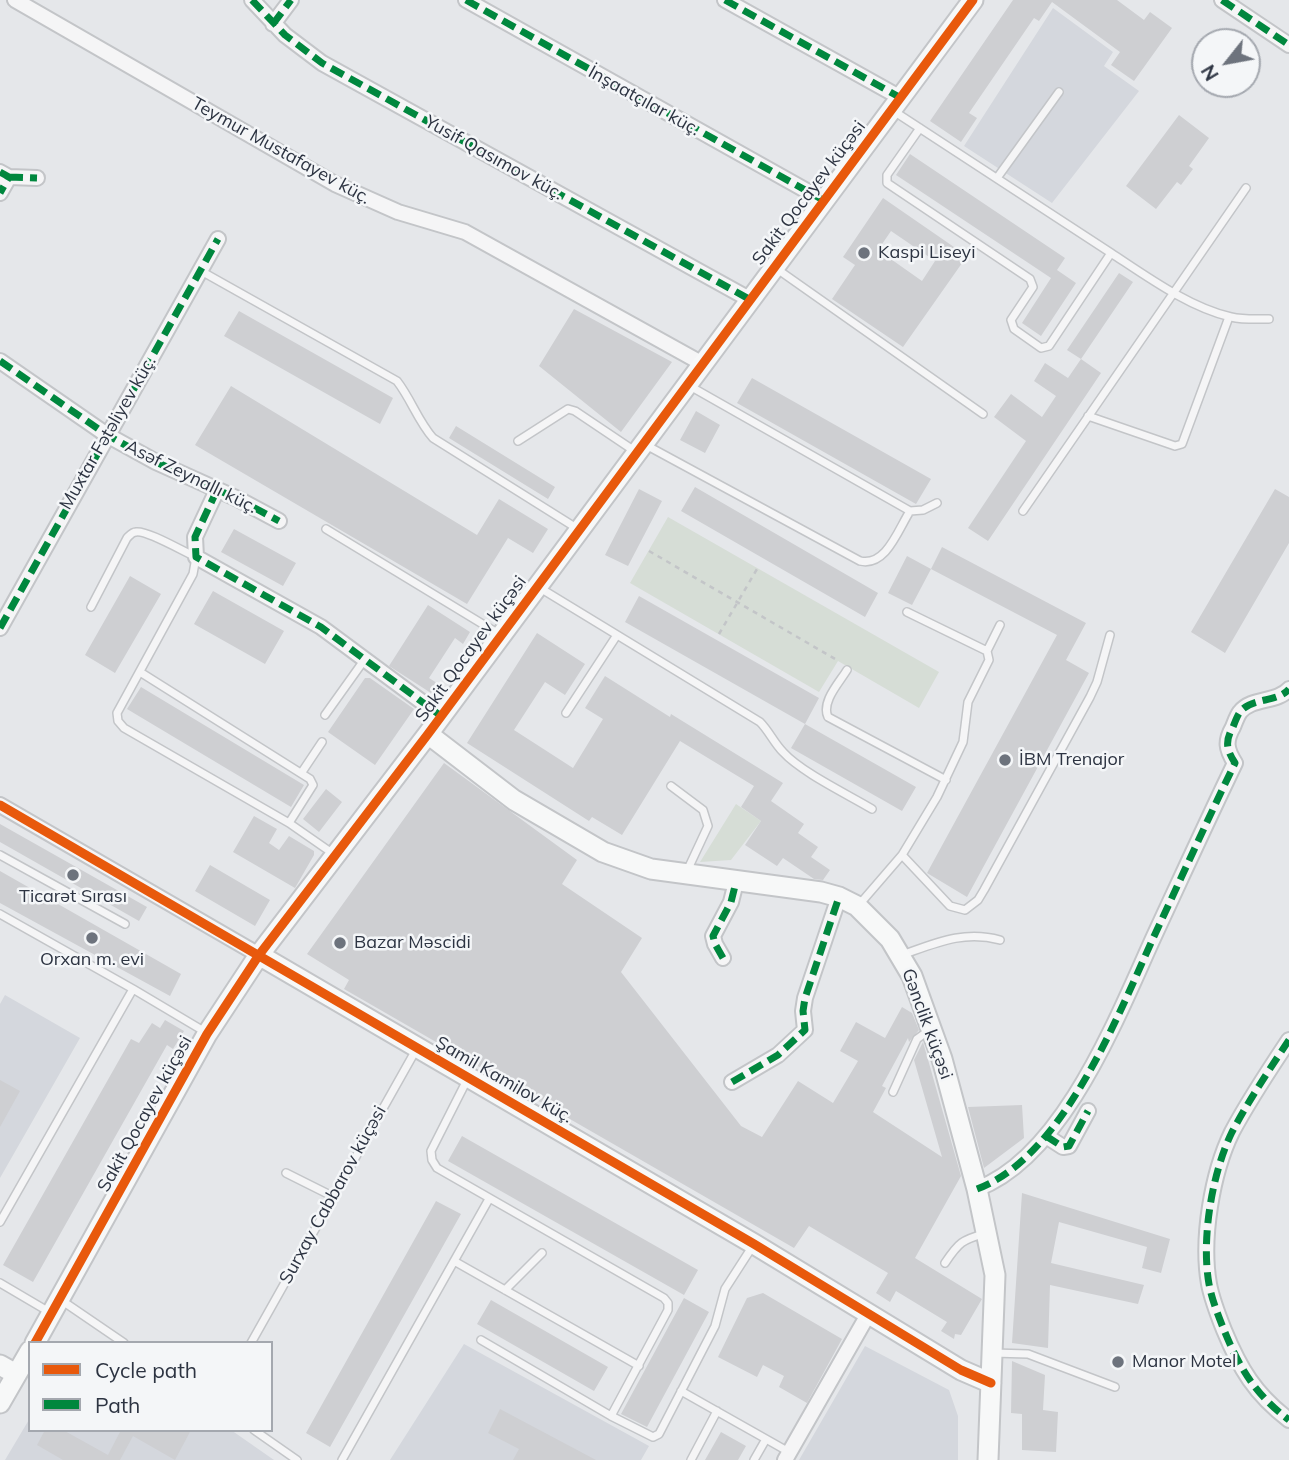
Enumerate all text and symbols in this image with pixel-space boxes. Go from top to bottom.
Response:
north arrow [1191,28,1261,98]
text: N [1196,60,1224,85]
street label: İnşaatçılar küç. [584,61,704,141]
street label: Teymur Mustafayev küç. [188,93,374,209]
street label: Yusif Qasımov küç. [421,111,567,205]
street label: Sakit Qocayev küçəsi [748,117,870,269]
place label: Kaspi Liseyi [878,242,975,264]
marker: Kaspi Liseyi [856,245,872,261]
street label: Muxtar Fətəliyev küç. [55,352,161,514]
street label: Asəf Zeynallı küç. [122,436,260,518]
street label: Sakit Qocayev küçəsi [411,572,531,726]
place label: İBM Trenajor [1019,749,1124,771]
marker: İBM Trenajor [997,752,1013,768]
marker: Ticarət Sırası [65,867,81,883]
place label: Ticarət Sırası [19,886,127,908]
marker: Orxan m. evi [84,930,100,946]
place label: Bazar Məscidi [354,932,471,954]
marker: Bazar Məscidi [332,935,348,951]
place label: Orxan m. evi [40,949,144,971]
street label: Gənclik küçəsi [897,966,957,1082]
street label: Sakit Qocayev küçəsi [93,1032,197,1196]
street label: Şamil Kamilov küç. [432,1032,576,1128]
street label: Surxay Cabbarov küçəsi [275,1102,391,1288]
legend [28,1341,273,1432]
place label: Manor Motel [1132,1351,1236,1373]
marker: Manor Motel [1110,1354,1126,1370]
text: Cycle path [95,1357,197,1383]
text: Path [95,1392,140,1418]

